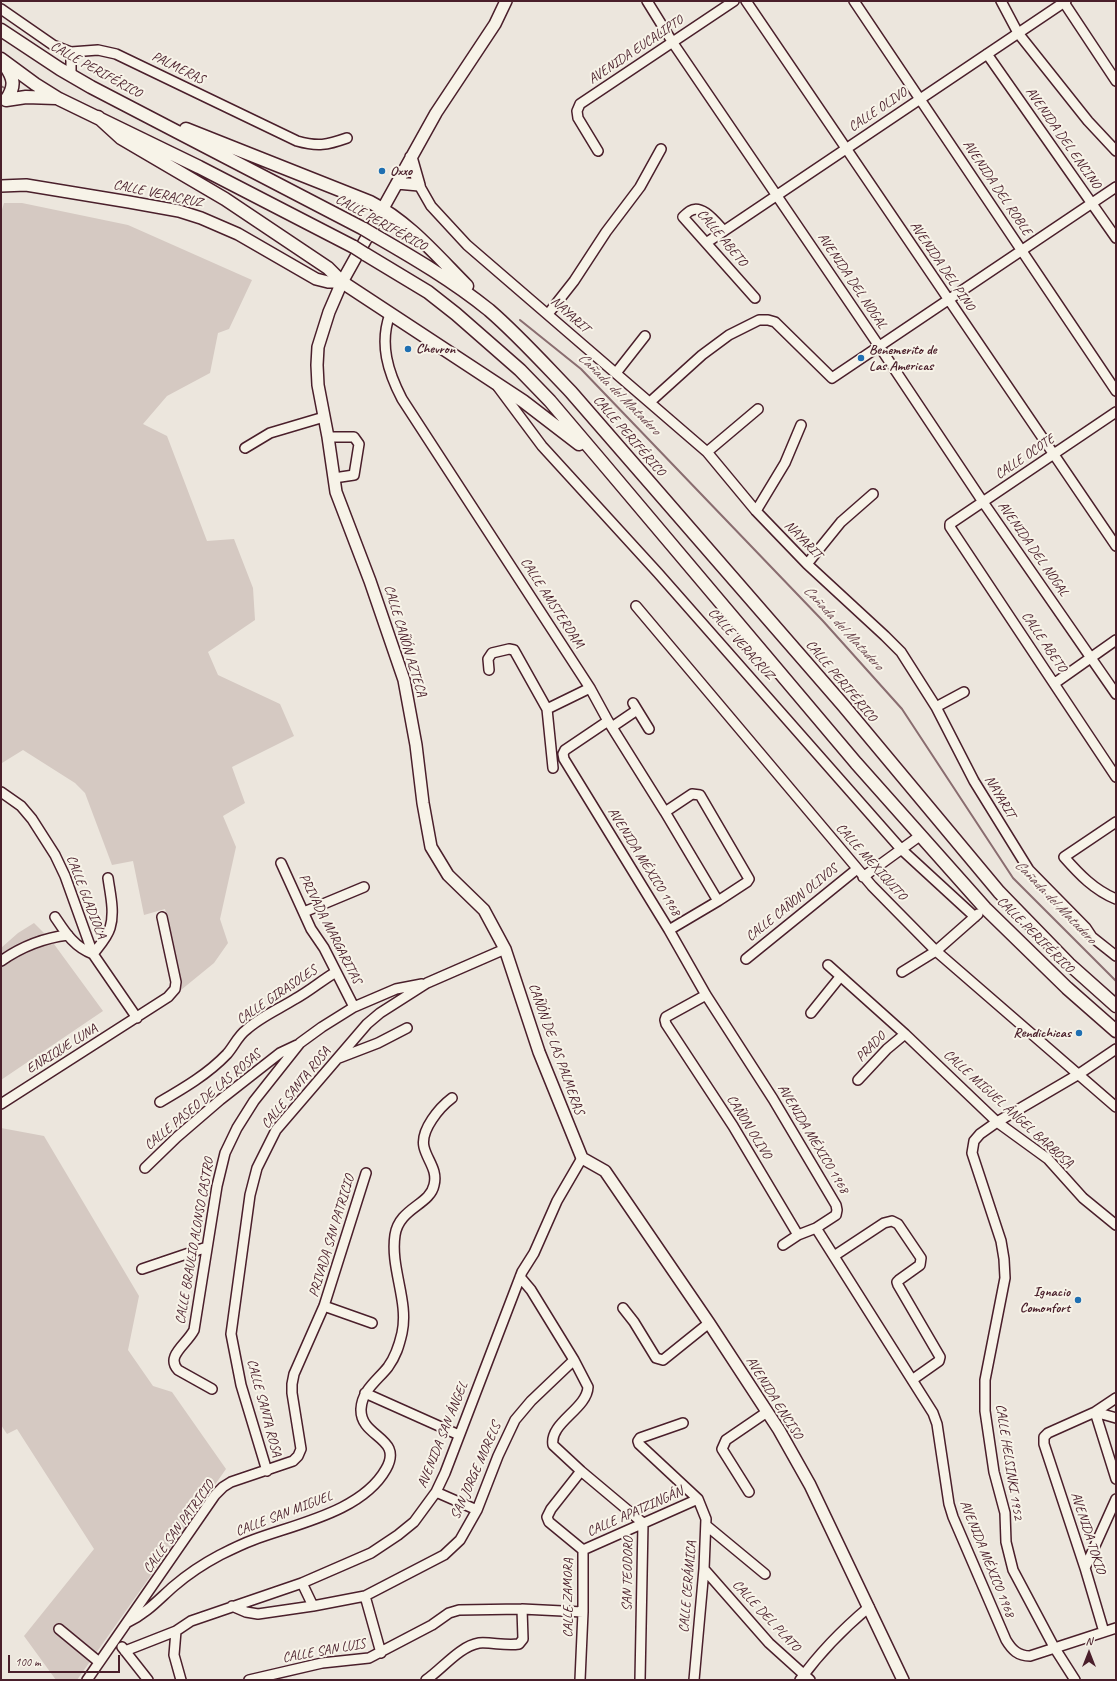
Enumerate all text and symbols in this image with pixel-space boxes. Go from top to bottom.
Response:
street label: AVENIDA EUCALIPTO [585,12,687,88]
street label: CALLE PERIFÉRICO [48,38,144,102]
street label: PALMERAS [149,48,207,88]
street label: CALLE OLIVO [846,84,910,136]
street label: AVENIDA DEL ENCINO [1022,84,1104,192]
street label: AVENIDA DEL ROBLE [959,137,1035,239]
place label: Oxxo [390,163,412,179]
marker: Oxxo [377,166,387,176]
street label: CALLE VERACRUZ [112,176,204,212]
street label: CALLE PERIFÉRICO [333,191,429,255]
street label: CALLE ABETO [693,206,751,270]
street label: AVENIDA DEL PINO [906,218,978,314]
street label: AVENIDA DEL NOGAL [814,230,890,332]
street label: NAYARIT [547,293,593,337]
place label: Chevron [416,341,455,357]
place label: Benemerito de Las Americas [869,342,937,374]
marker: Chevron [403,344,413,354]
water label: Cañada del Matadero [574,349,664,439]
marker: Benemerito de Las Americas [856,353,866,363]
street label: CALLE PERIFÉRICO [589,392,669,480]
street label: CALLE OCOTE [992,431,1058,483]
street label: AVENIDA DEL NOGAL [994,498,1072,600]
street label: NAYARIT [781,517,825,563]
street label: CALLE AMSTERDAM [516,555,588,651]
water label: Cañada del Matadero [799,582,887,674]
street label: CALLE CAÑÓN AZTECA [380,583,430,699]
street label: CALLE VERACRUZ [704,605,778,683]
street label: CALLE ABETO [1018,609,1070,675]
street label: CALLE PERIFÉRICO [802,637,880,725]
street label: NAYARIT [981,773,1019,821]
street label: AVENIDA MÉXICO 1968 [604,805,684,919]
street label: CALLE MEXIQUITO [832,820,910,904]
street label: CALLE GLADIOLA [62,853,110,941]
water label: Cañada del Matadero [1011,856,1099,948]
street label: CALLE CAÑON OLIVOS [743,861,841,945]
street label: PRIVADA MARGARITAS [295,871,365,987]
street label: CALLE PERIFÉRICO [993,893,1077,977]
street label: CALLE GIRASOLES [234,962,320,1028]
street label: CAÑÓN DE LAS PALMERAS [524,981,588,1117]
street label: ENRIQUE LUNA [23,1021,101,1077]
place label: Rendichicas [1013,1025,1071,1041]
street label: PRADO [852,1028,890,1066]
marker: Rendichicas [1074,1028,1084,1038]
street label: CALLE SANTA ROSA [258,1044,334,1132]
street label: CALLE PASEO DE LAS ROSAS [141,1046,265,1154]
street label: CALLE MIGUEL ÁNGEL BARBOSA [940,1046,1076,1172]
street label: AVENIDA MÉXICO 1968 [774,1081,852,1197]
street label: CAÑON OLIVO [723,1092,775,1162]
street label: CALLE BRAULIO ALONSO CASTRO [172,1156,218,1326]
street label: PRIVADA SAN PATRICIO [305,1173,359,1299]
place label: Ignacio Comonfort [1020,1284,1070,1316]
marker: Ignacio Comonfort [1073,1295,1083,1305]
street label: AVENIDA ENCISO [742,1354,806,1442]
street label: CALLE SANTA ROSA [243,1357,285,1459]
street label: AVENIDA SAN ÁNGEL [414,1379,472,1491]
street label: CALLE HELSINKI 1952 [992,1403,1026,1521]
street label: SAN JORGE MORELS [447,1420,505,1522]
street label: CALLE SAN PATRICIO [140,1477,218,1577]
street label: CALLE APATZINGÁN [584,1483,686,1541]
street label: CALLE SAN MIGUEL [233,1488,335,1540]
street label: AVENIDA TOKIO [1067,1490,1109,1576]
street label: AVENIDA MÉXICO 1968 [956,1498,1018,1620]
street label: SAN TEODORO [619,1537,637,1611]
street label: CALLE CERÁMICA [676,1541,700,1633]
street label: CALLE ZAMORA [560,1558,576,1638]
street label: CALLE DEL PLATO [728,1577,804,1655]
north arrow [1069,1633,1109,1673]
text: N [1086,1634,1092,1648]
street label: CALLE SAN LUIS [281,1635,367,1667]
scale bar [10,1647,122,1673]
text: 100 m [15,1654,41,1670]

